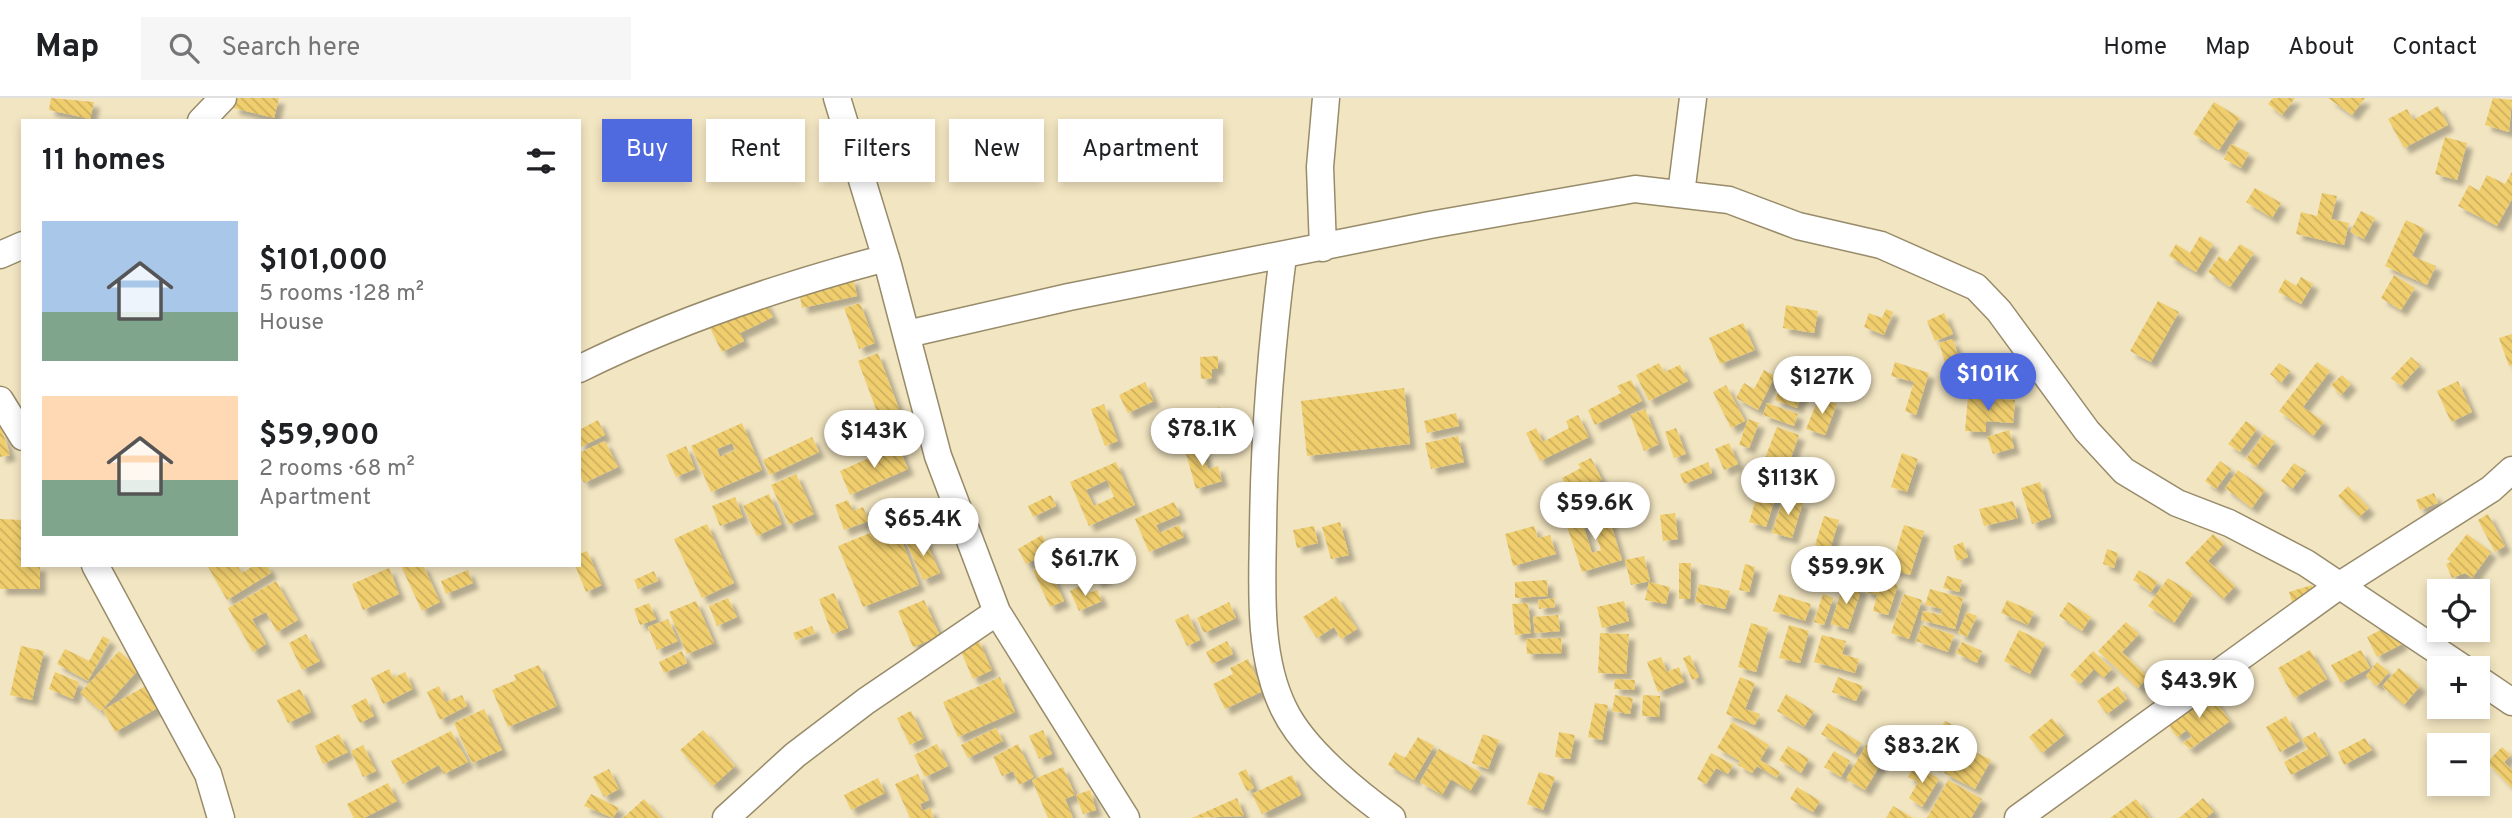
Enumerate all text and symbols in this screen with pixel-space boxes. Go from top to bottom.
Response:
search box [141,17,631,80]
text: Map [35,27,99,69]
icon: search [165,29,203,67]
text: Search here [221,32,360,65]
text: Home [2103,33,2167,63]
text: Map [2205,33,2250,63]
text: About [2288,33,2354,63]
text: Contact [2392,33,2477,63]
chip: Buy [602,119,692,182]
chip: Rent [706,119,805,182]
chip: Filters [819,119,935,182]
chip: New [949,119,1044,182]
chip: Apartment [1058,119,1223,182]
icon: filters [522,142,560,180]
text: 11 homes [42,143,166,180]
text: $101,000 [259,243,388,280]
icon: home [98,249,182,333]
text: 5 rooms · 128 m² [259,280,424,309]
text: House [259,309,324,338]
pin: $101K [1939,354,2037,413]
pin: $127K [1773,356,1871,416]
text: $101K [1956,361,2020,390]
text: $127K [1789,364,1855,393]
pin: $78.1K [1145,408,1259,468]
pin: $143K [825,410,923,470]
text: $78.1K [1167,416,1237,445]
text: $59,900 [259,418,379,455]
text: $143K [840,418,908,447]
icon: home [98,424,182,508]
text: 2 rooms · 68 m² [259,455,415,484]
pin: $113K [1739,458,1837,517]
text: $113K [1757,465,1819,494]
pin: $59.6K [1538,482,1652,542]
text: Apartment [259,484,371,513]
text: $59.6K [1556,490,1634,519]
pin: $65.4K [866,498,980,558]
text: $65.4K [884,506,962,535]
pin: $61.7K [1028,538,1142,598]
text: $61.7K [1050,546,1120,575]
pin: $59.9K [1789,546,1903,606]
text: $59.9K [1807,554,1885,583]
map controls [2427,579,2490,796]
button: locate [2427,579,2490,642]
button: + [2427,656,2490,719]
pin: $43.9K [2142,660,2256,720]
text: $43.9K [2160,668,2238,697]
pin: $83.2K [1865,726,1979,785]
text: $83.2K [1883,733,1961,762]
button: − [2427,733,2490,796]

